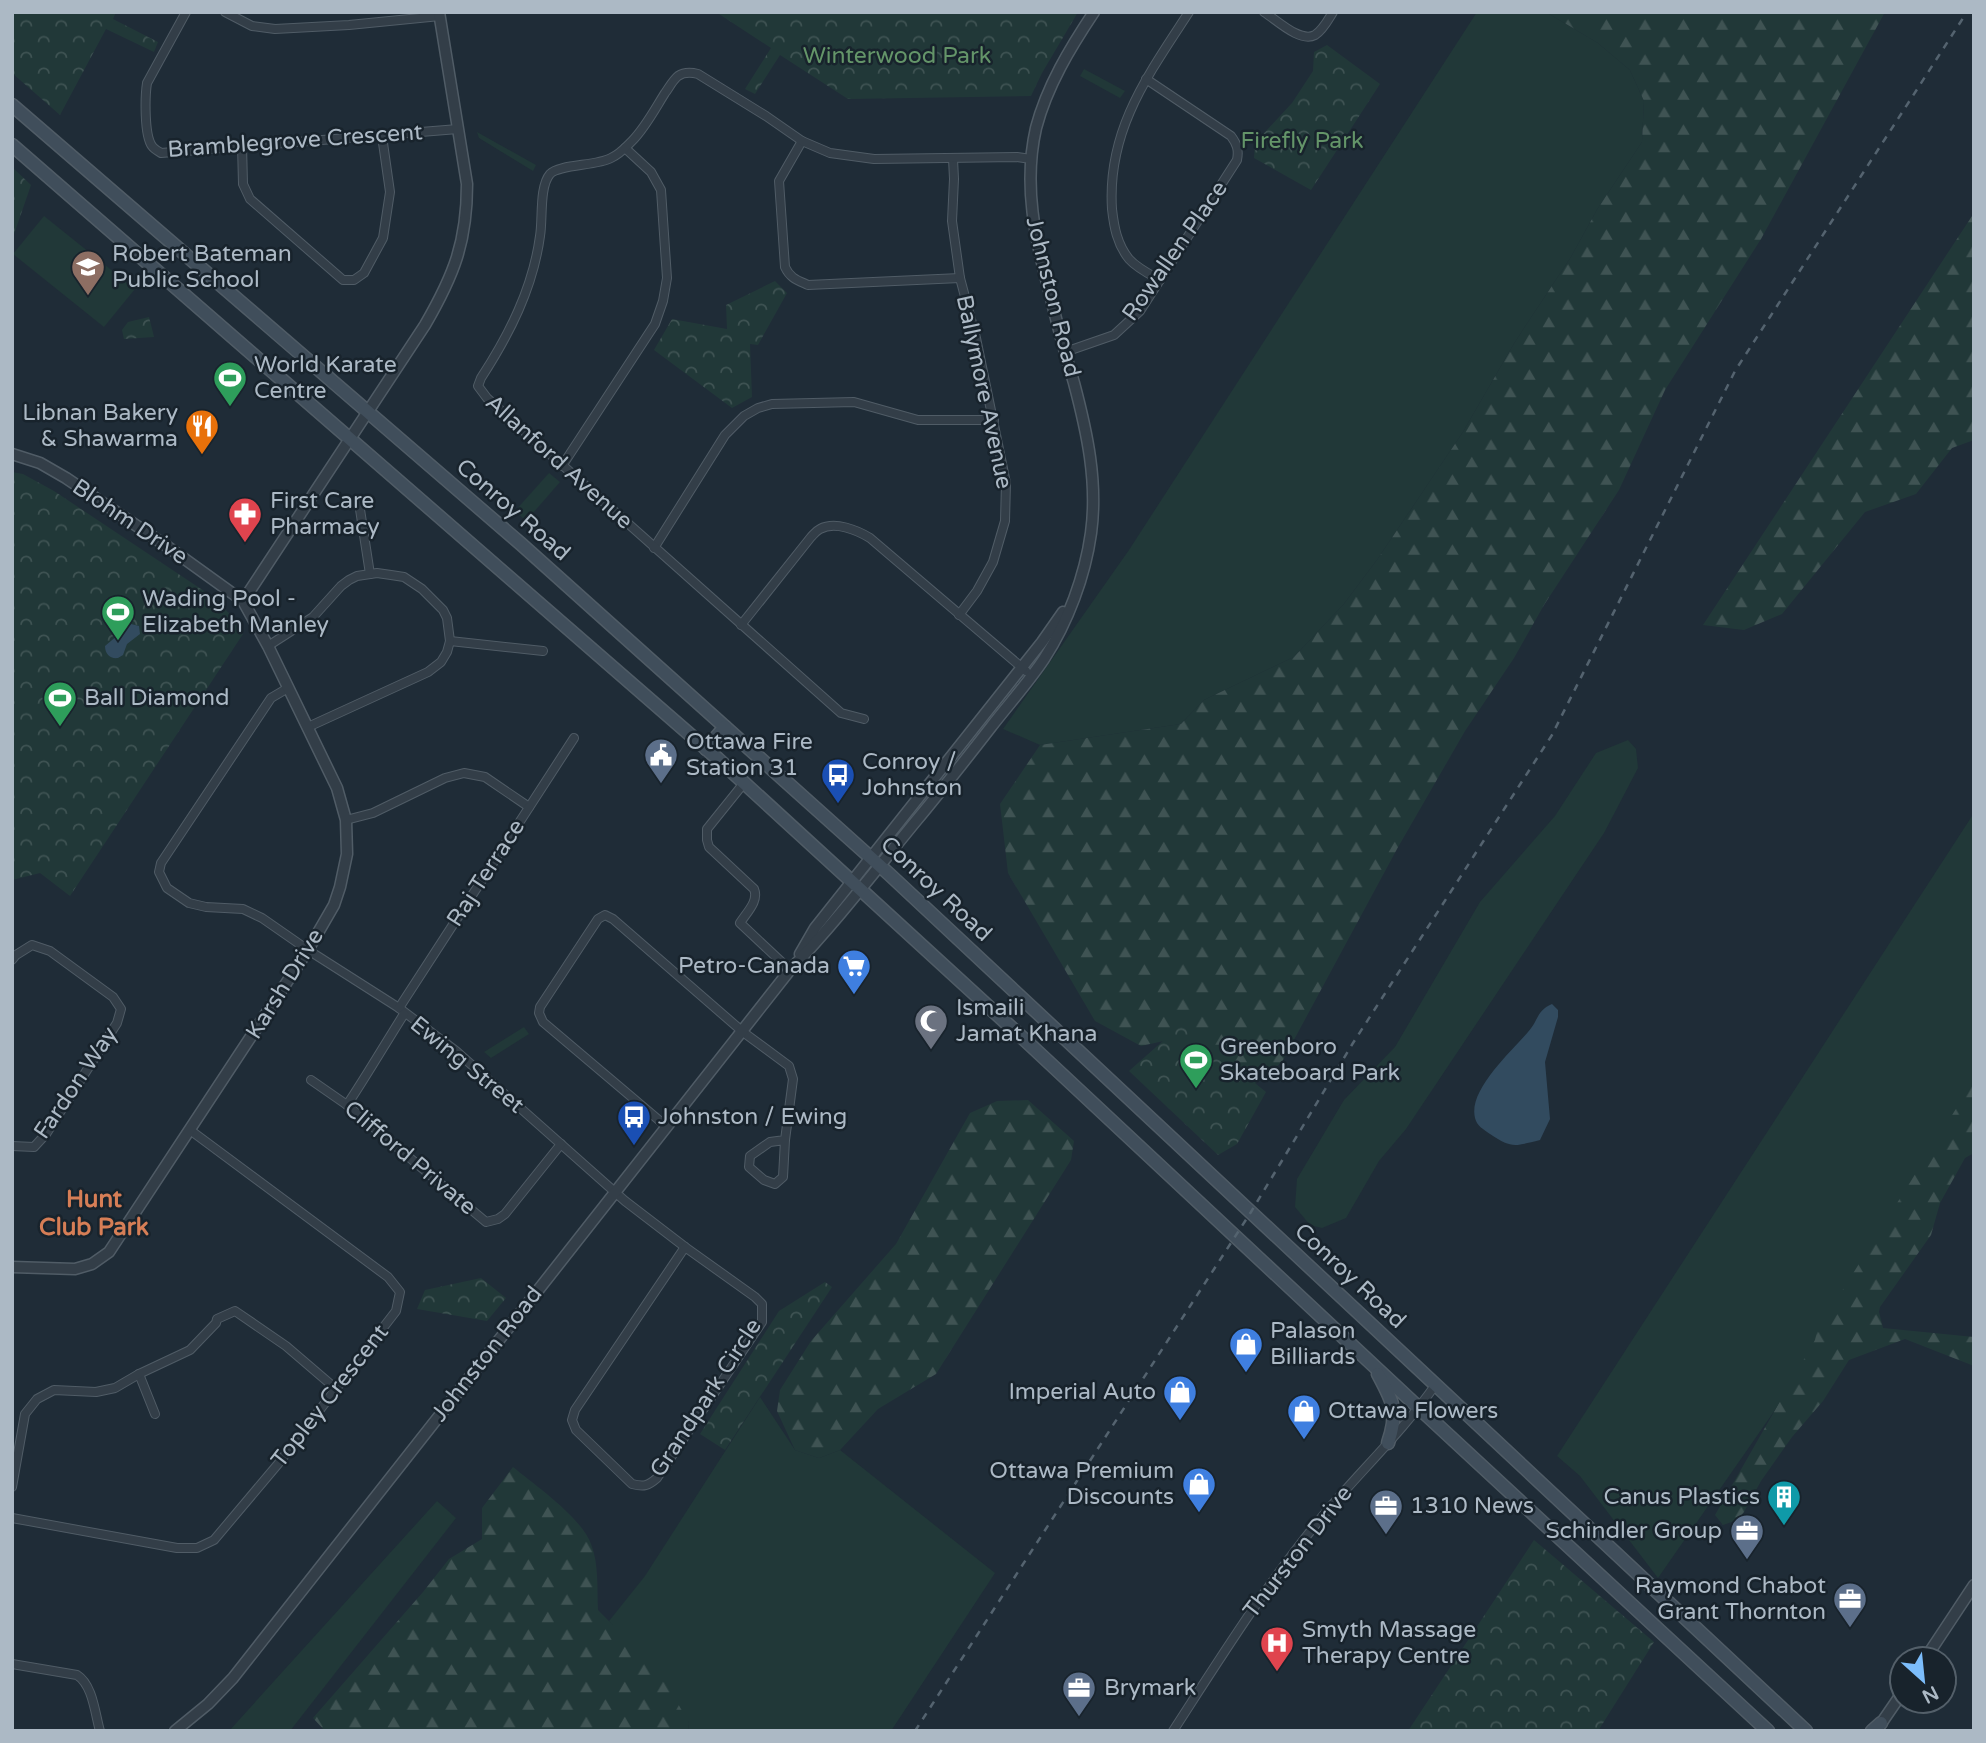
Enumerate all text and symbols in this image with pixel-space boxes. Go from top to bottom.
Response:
park label: Winterwood Park [803,42,991,70]
street label: Bramblegrove Crescent [166,118,424,164]
park label: Firefly Park [1240,127,1364,155]
street label: Rowallen Place [1116,175,1234,327]
street label: Johnston Road [1020,214,1086,380]
place label: Robert Bateman Public School [112,240,292,294]
school or university icon: Robert Bateman Public School [69,248,107,297]
street label: Ballymore Avenue [950,292,1018,492]
place label: World Karate Centre [254,351,397,405]
sports icon: World Karate Centre [211,359,249,408]
street label: Allanford Avenue [480,389,638,535]
place label: Libnan Bakery & Shawarma [22,399,178,453]
restaurant icon: Libnan Bakery & Shawarma [183,407,221,456]
street label: Conroy Road [450,453,576,567]
street label: Blohm Drive [67,473,193,571]
place label: First Care Pharmacy [270,487,380,541]
pharmacy icon: First Care Pharmacy [226,495,264,544]
place label: Wading Pool - Elizabeth Manley [142,585,329,639]
sports icon: Wading Pool - Elizabeth Manley [99,593,137,642]
sports icon: Ball Diamond [41,679,79,728]
place label: Ball Diamond [84,684,230,712]
place label: Ottawa Fire Station 31 [686,728,813,782]
public building icon: Ottawa Fire Station 31 [642,736,680,785]
place label: Conroy / Johnston [862,748,962,802]
bus stop icon: Conroy / Johnston [819,756,857,805]
street label: Raj Terrace [441,814,531,932]
street label: Conroy Road [875,830,997,948]
street label: Karsh Drive [240,924,330,1044]
supermarket icon: Petro-Canada [835,947,873,996]
place label: Petro-Canada [678,952,830,980]
place label: Ismaili Jamat Khana [956,994,1097,1048]
mosque icon: Ismaili Jamat Khana [912,1002,950,1051]
street label: Ewing Street [404,1011,530,1120]
street label: Fardon Way [28,1021,124,1145]
place label: Greenboro Skateboard Park [1220,1033,1400,1087]
sports icon: Greenboro Skateboard Park [1177,1041,1215,1090]
street label: Clifford Private [338,1095,482,1221]
bus stop icon: Johnston / Ewing [615,1098,653,1147]
place label: Johnston / Ewing [658,1103,847,1131]
district label: Hunt Club Park [39,1185,149,1242]
street label: Conroy Road [1289,1217,1411,1335]
street label: Johnston Road [425,1281,549,1427]
street label: Grandpark Circle [644,1313,768,1483]
place label: Palason Billiards [1270,1317,1356,1371]
street label: Topley Crescent [265,1319,395,1473]
shop icon: Palason Billiards [1227,1325,1265,1374]
shop icon: Imperial Auto [1161,1373,1199,1422]
place label: Imperial Auto [1008,1378,1156,1406]
shop icon: Ottawa Flowers [1285,1392,1323,1441]
place label: Ottawa Flowers [1328,1397,1498,1425]
place label: Ottawa Premium Discounts [989,1457,1174,1511]
shop icon: Ottawa Premium Discounts [1180,1465,1218,1514]
building icon: Canus Plastics [1765,1478,1803,1527]
street label: Thurston Drive [1237,1480,1359,1624]
place label: Canus Plastics [1603,1483,1760,1511]
office icon: 1310 News [1367,1487,1405,1536]
place label: 1310 News [1410,1492,1534,1520]
office icon: Schindler Group [1728,1512,1766,1561]
place label: Schindler Group [1545,1517,1722,1545]
place label: Raymond Chabot Grant Thornton [1635,1572,1826,1626]
office icon: Raymond Chabot Grant Thornton [1831,1580,1869,1629]
place label: Smyth Massage Therapy Centre [1302,1616,1476,1670]
hospital icon: Smyth Massage Therapy Centre [1258,1624,1296,1673]
north arrow [1888,1645,1958,1715]
office icon: Brymark [1060,1669,1098,1718]
place label: Brymark [1104,1674,1196,1702]
text: N [1918,1681,1942,1708]

